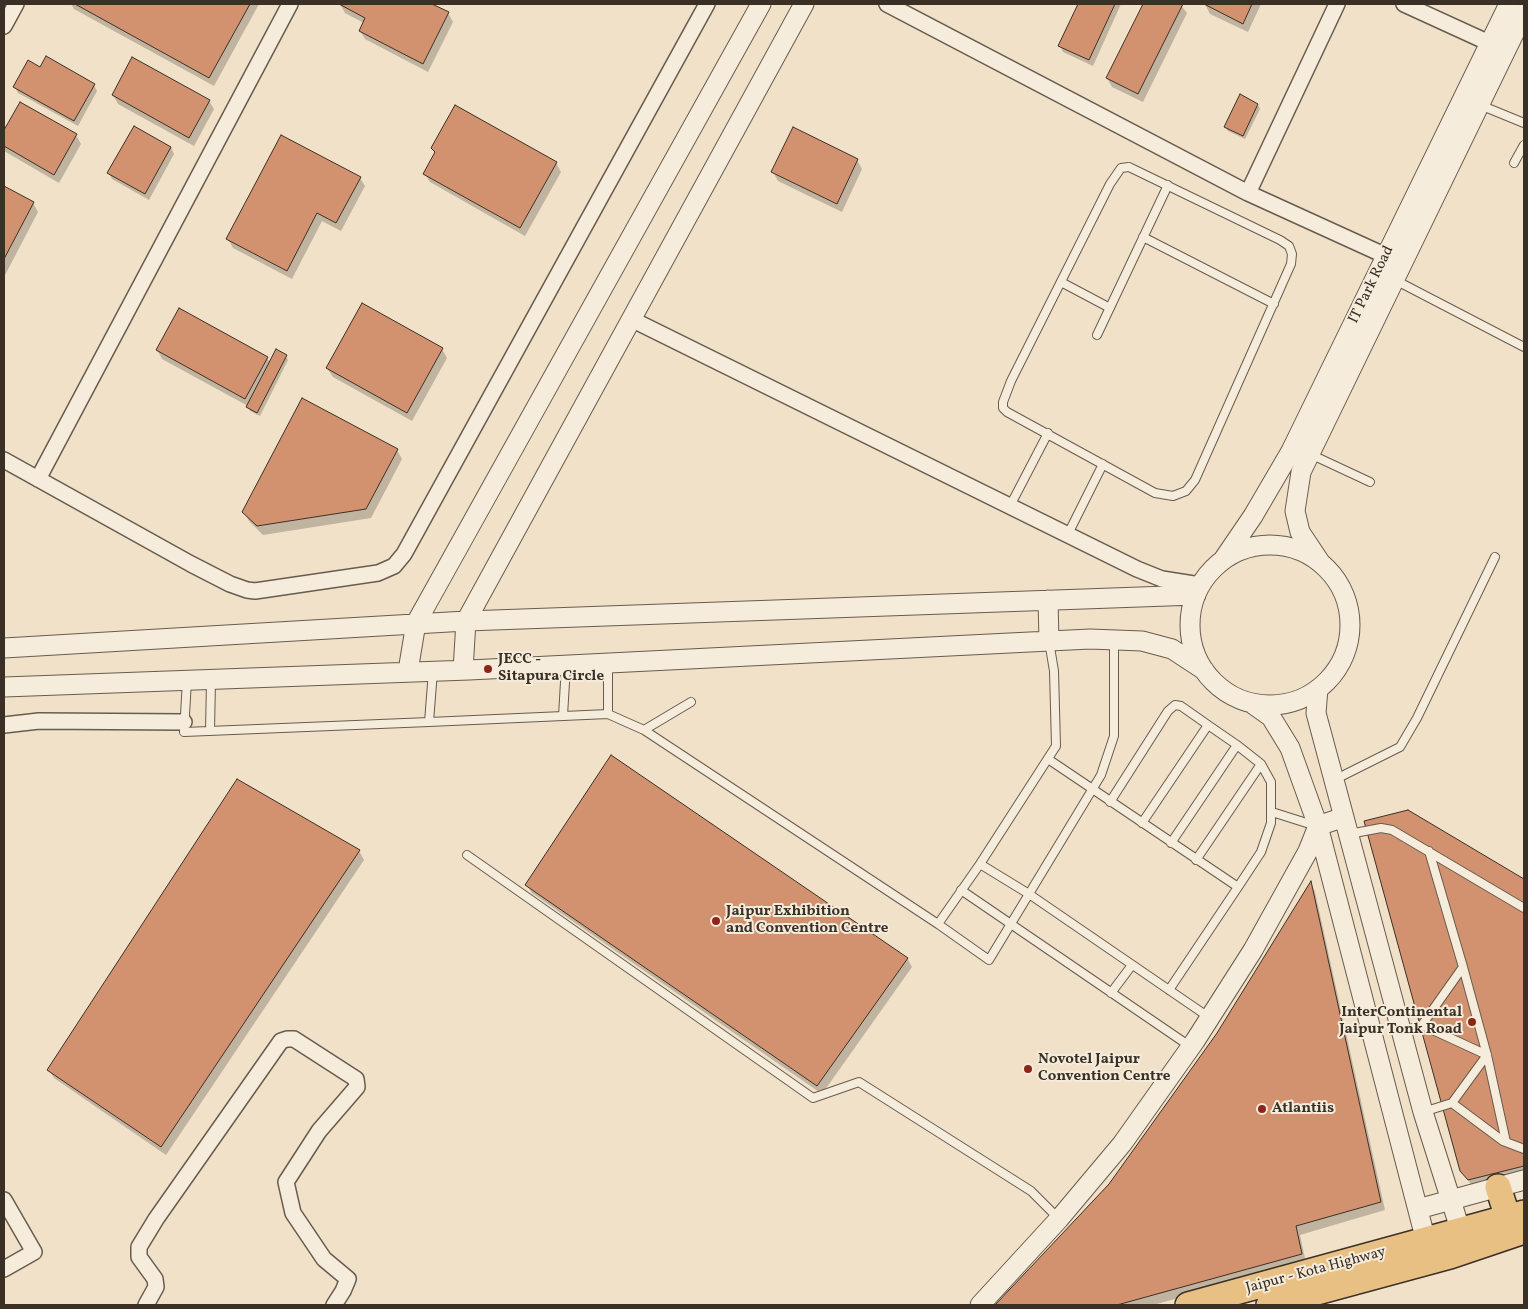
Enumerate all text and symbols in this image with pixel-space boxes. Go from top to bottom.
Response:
street label: IT Park Road [1345,243,1399,327]
place label: JECC - Sitapura Circle [498,651,604,686]
marker: JECC - Sitapura Circle [482,663,494,675]
place label: Jaipur Exhibition and Convention Centre [726,903,888,938]
marker: Jaipur Exhibition and Convention Centre [710,915,722,927]
place label: InterContinental Jaipur Tonk Road [1339,1004,1462,1039]
marker: InterContinental Jaipur Tonk Road [1466,1016,1478,1028]
place label: Novotel Jaipur Convention Centre [1038,1051,1171,1086]
marker: Novotel Jaipur Convention Centre [1022,1063,1034,1075]
place label: Atlantiis [1272,1100,1334,1118]
marker: Atlantiis [1256,1103,1268,1115]
street label: Jaipur - Kota Highway [1244,1244,1388,1298]

